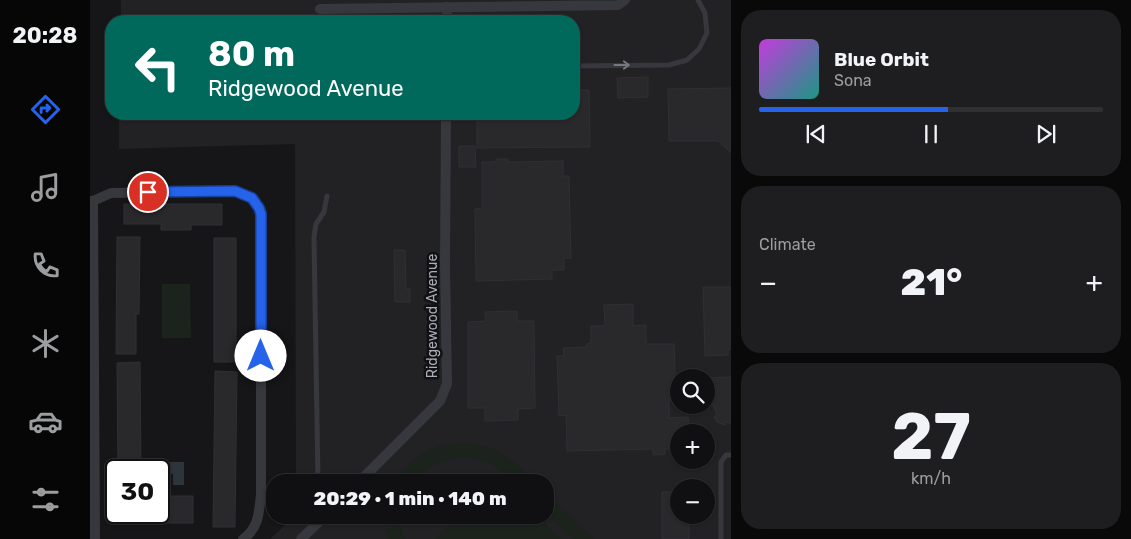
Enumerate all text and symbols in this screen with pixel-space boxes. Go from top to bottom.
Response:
text: 20:28 [13,22,77,49]
text: 80 m [208,33,295,75]
icon: left [125,35,190,100]
text: Blue Orbit [834,48,929,71]
one-way arrow [614,61,630,70]
text: Sona [834,71,872,90]
text: Ridgewood Avenue [208,75,404,102]
icon: directions [28,92,63,127]
icon: previous [802,120,830,148]
icon: pause [917,120,945,148]
icon: next [1032,120,1060,148]
icon: music [28,170,63,205]
pin [127,171,169,213]
icon: arrive [134,178,162,206]
text: Climate [759,235,816,254]
icon: phone [28,248,63,283]
street label: Ridgewood Avenue [424,254,441,378]
text: 21° [901,259,962,305]
text: − [759,266,777,299]
text: + [1086,266,1103,299]
icon: climate [28,326,63,361]
position arrow [234,329,286,381]
map controls [670,369,715,524]
button: search [670,369,715,414]
text: 27 [891,398,971,475]
icon: car [28,404,63,439]
button: + [670,424,715,469]
speed limit sign: 30 [105,459,170,524]
text: km/h [911,469,951,488]
button: − [670,479,715,524]
icon: filters [28,482,63,517]
text: 20:29 · 1 min · 140 m [313,487,507,510]

